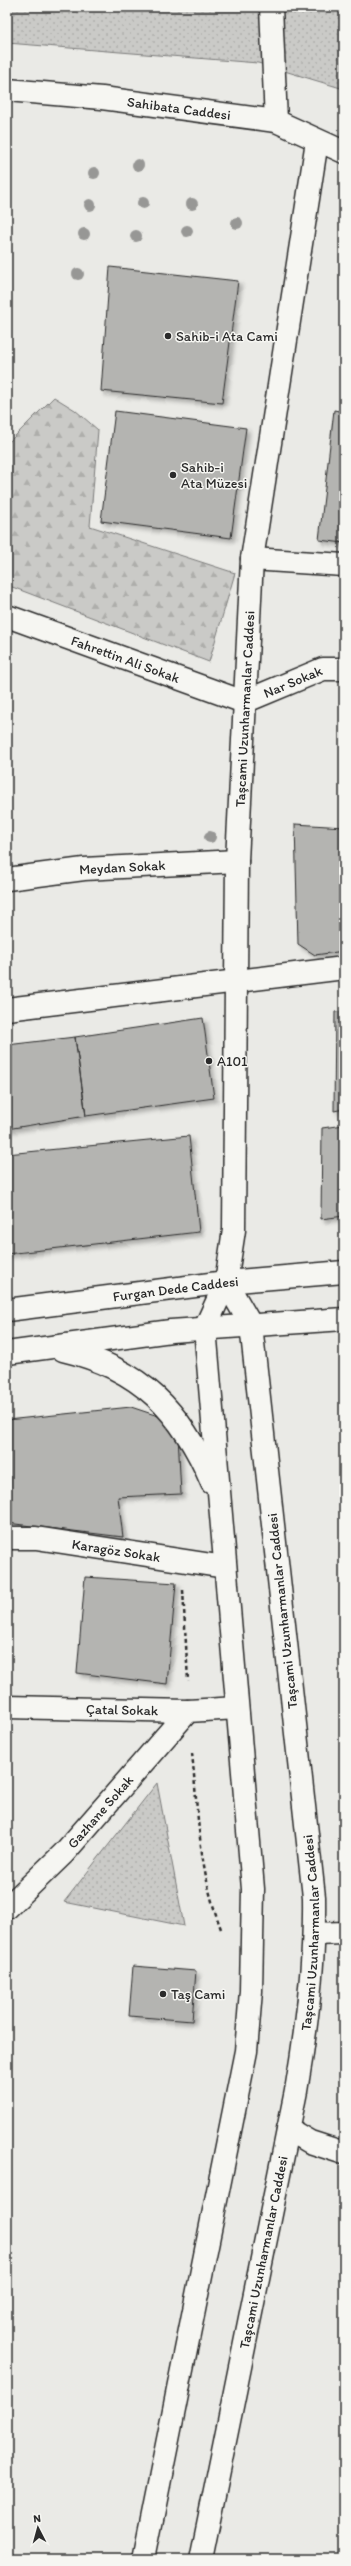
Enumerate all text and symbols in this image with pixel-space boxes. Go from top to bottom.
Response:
street label: Sahibata Caddesi [126,93,232,124]
place label: Sahib-i Ata Cami [176,328,278,345]
marker: Sahib-i Ata Cami [163,331,173,341]
place label: Sahib-i Ata Müzesi [181,459,247,492]
marker: Sahib-i Ata Müzesi [168,470,178,480]
street label: Taşcami Uzunharmanlar Caddesi [232,610,258,807]
street label: Fahrettin Ali Sokak [69,632,183,687]
street label: Nar Sokak [261,662,326,702]
street label: Meydan Sokak [79,857,166,878]
place label: A101 [217,1053,248,1070]
marker: A101 [204,1056,214,1066]
street label: Furgan Dede Caddesi [112,1273,239,1305]
street label: Taşcami Uzunharmanlar Caddesi [264,1512,301,1710]
street label: Karagöz Sokak [71,1536,161,1566]
street label: Çatal Sokak [86,1701,159,1719]
street label: Gazhane Sokak [64,1772,137,1852]
street label: Taşcami Uzunharmanlar Caddesi [297,1834,323,2032]
place label: Taş Cami [171,1986,225,2003]
marker: Taş Cami [158,1989,168,1999]
street label: Taşcami Uzunharmanlar Caddesi [236,2154,292,2350]
north arrow [18,2508,58,2548]
text: N [33,2512,41,2525]

